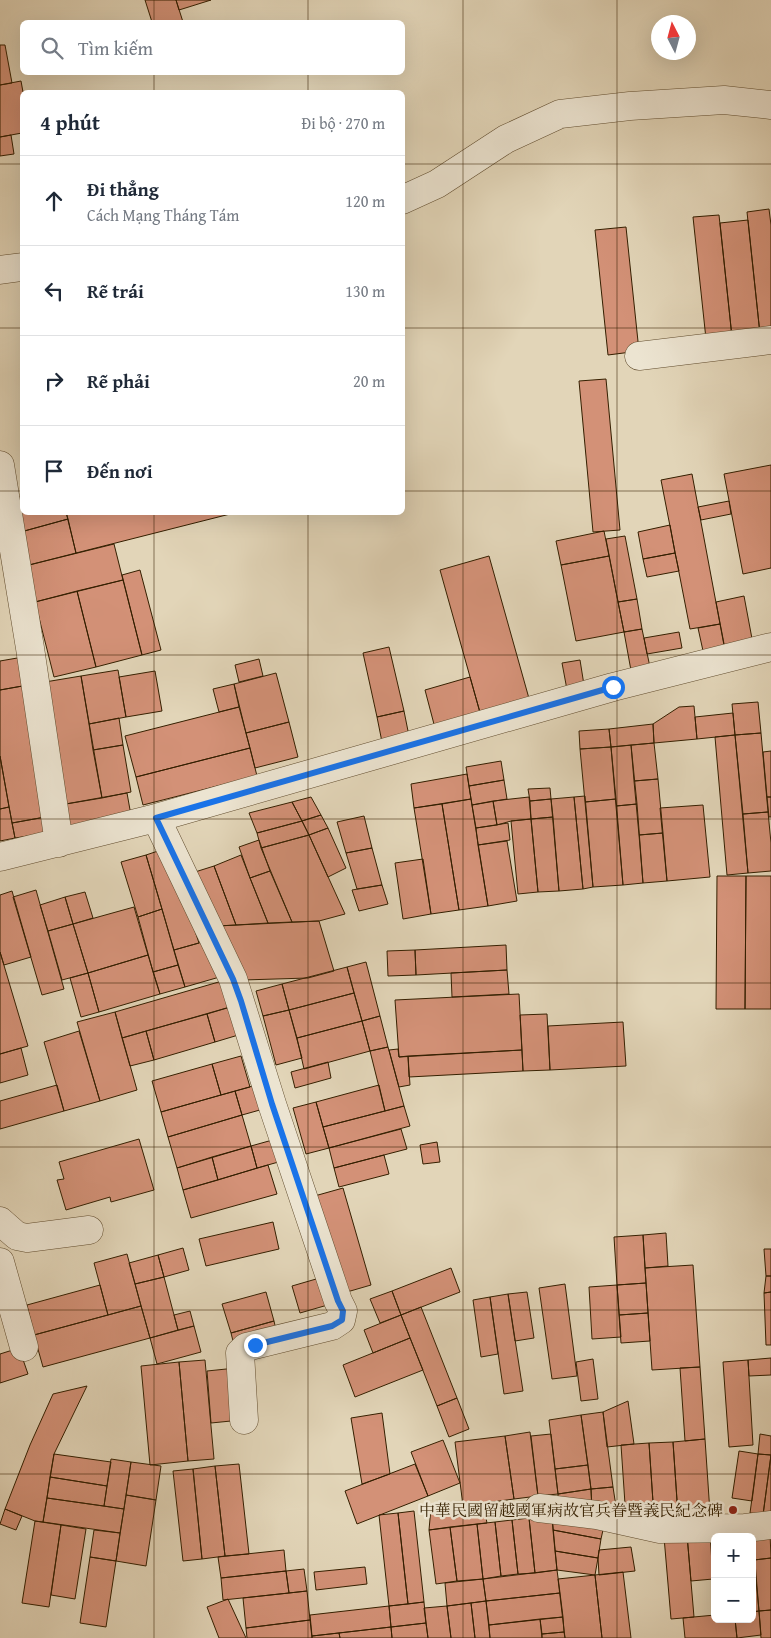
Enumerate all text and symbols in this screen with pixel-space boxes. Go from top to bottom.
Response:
north arrow [651,15,696,60]
search box [20,20,405,75]
icon: search [38,34,66,62]
text: Tìm kiếm [78,34,153,62]
text: 4 phút [40,107,100,138]
text: Đi bộ · 270 m [301,111,385,135]
text: Đi thẳng [87,175,159,203]
icon: ahead [40,187,68,215]
text: 120 m [345,189,385,213]
text: Cách Mạng Tháng Tám [87,203,239,227]
icon: left [40,277,68,305]
text: Rẽ trái [87,277,144,305]
text: 130 m [345,279,385,303]
icon: right [40,367,68,395]
text: Rẽ phải [87,367,150,395]
text: 20 m [353,369,385,393]
icon: arrive [40,457,68,485]
text: Đến nơi [87,457,153,485]
route start [602,676,625,699]
route end [244,1334,267,1357]
place label: 中華民國留越國軍病故官兵眷暨義民紀念碑 [419,1498,723,1522]
marker: 中華民國留越國軍病故官兵眷暨義民紀念碑 [727,1504,739,1516]
map controls [711,1533,756,1623]
button: + [711,1533,756,1578]
button: − [711,1578,756,1623]

